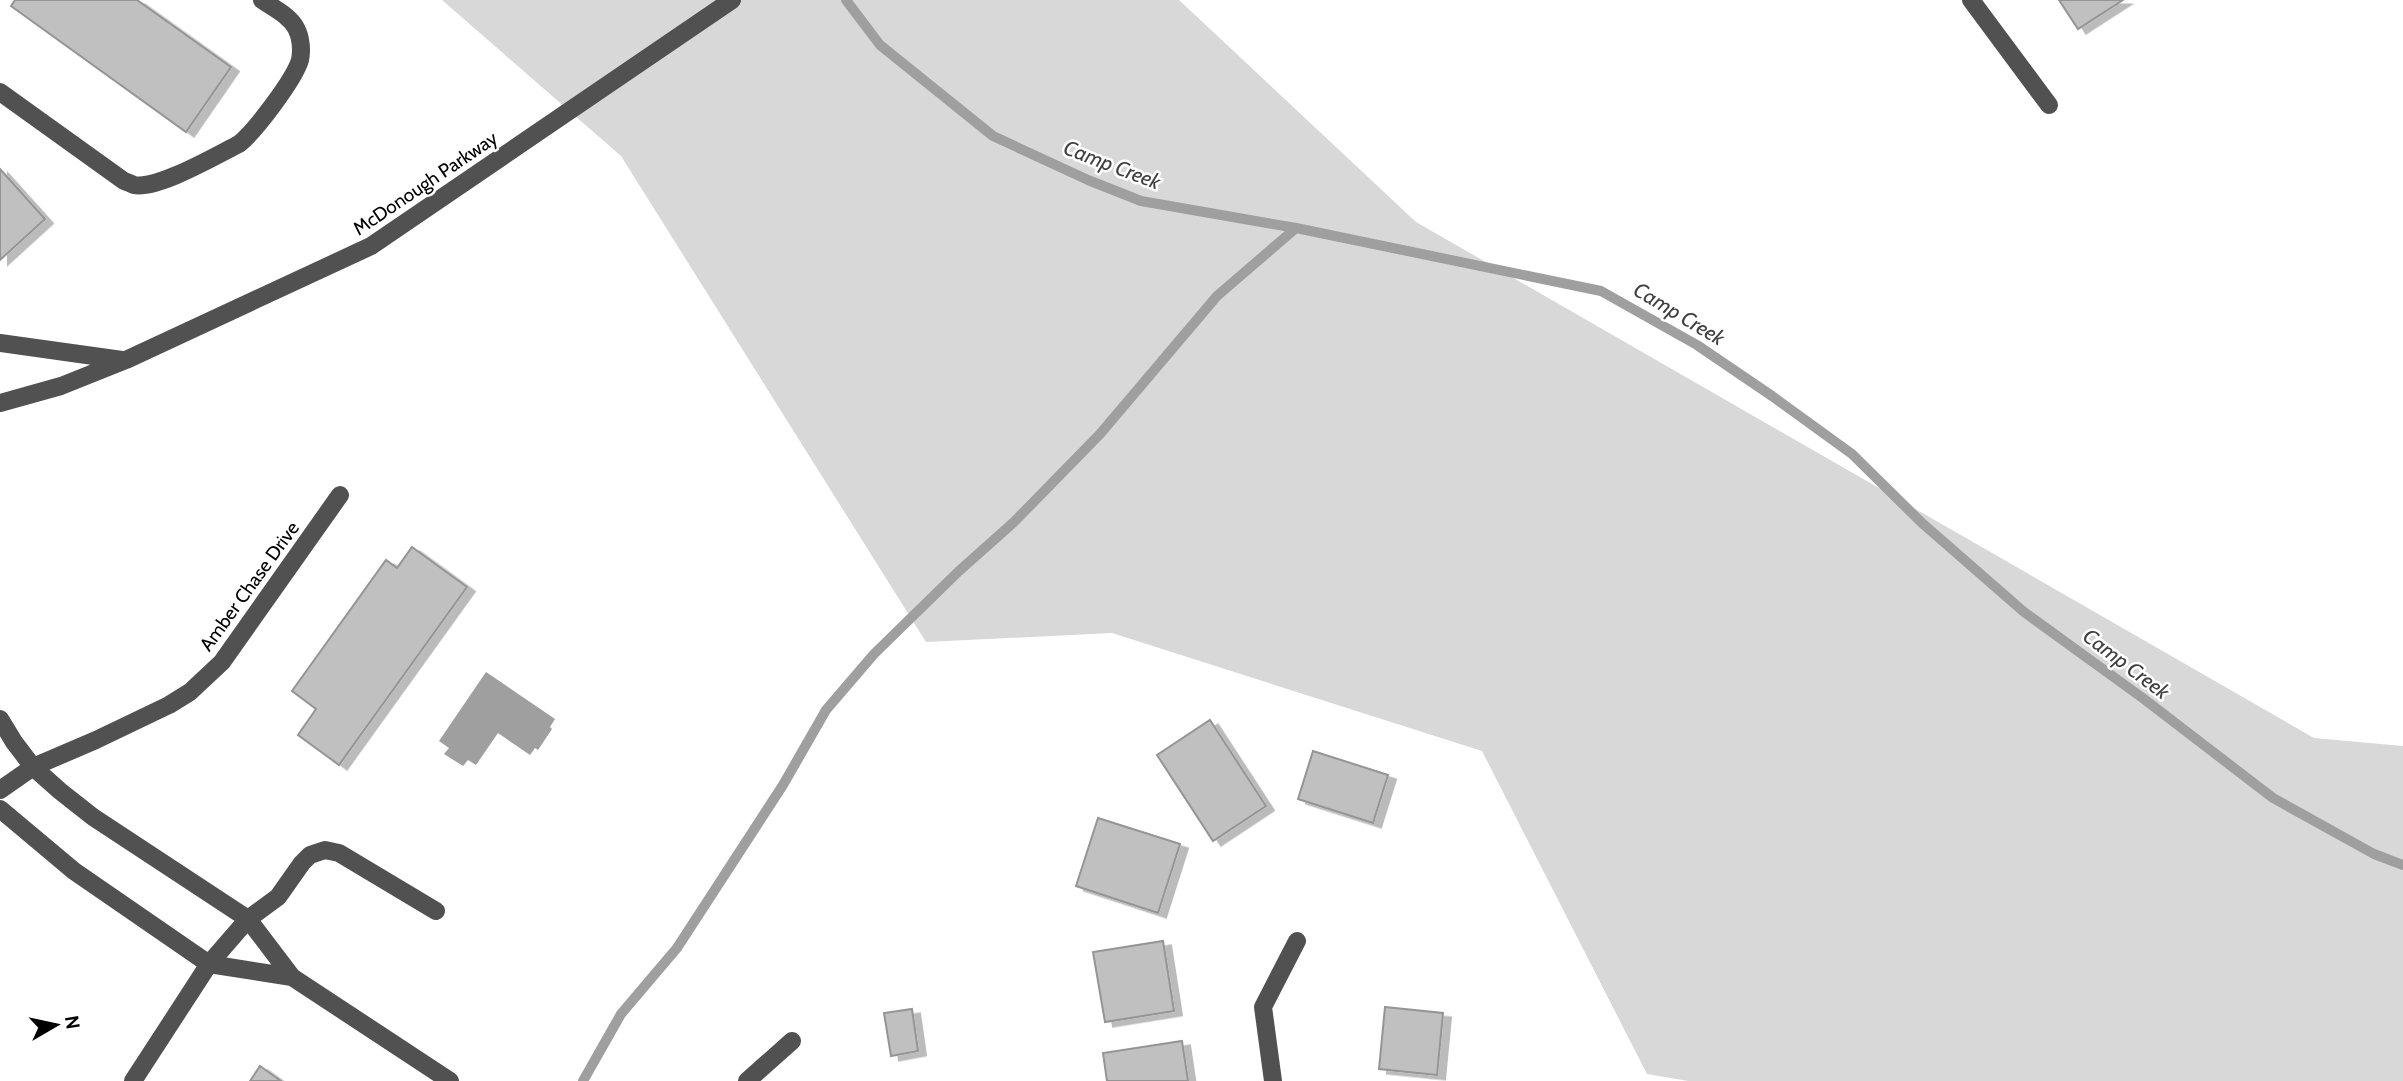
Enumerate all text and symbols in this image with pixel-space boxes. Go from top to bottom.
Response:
street label: McDonough Parkway [349,126,502,240]
water label: Camp Creek [1060,135,1165,195]
water label: Camp Creek [1629,277,1730,351]
street label: Amber Chase Drive [195,517,304,656]
water label: Camp Creek [2078,623,2175,705]
north arrow [21,990,91,1060]
text: N [60,1014,85,1031]

